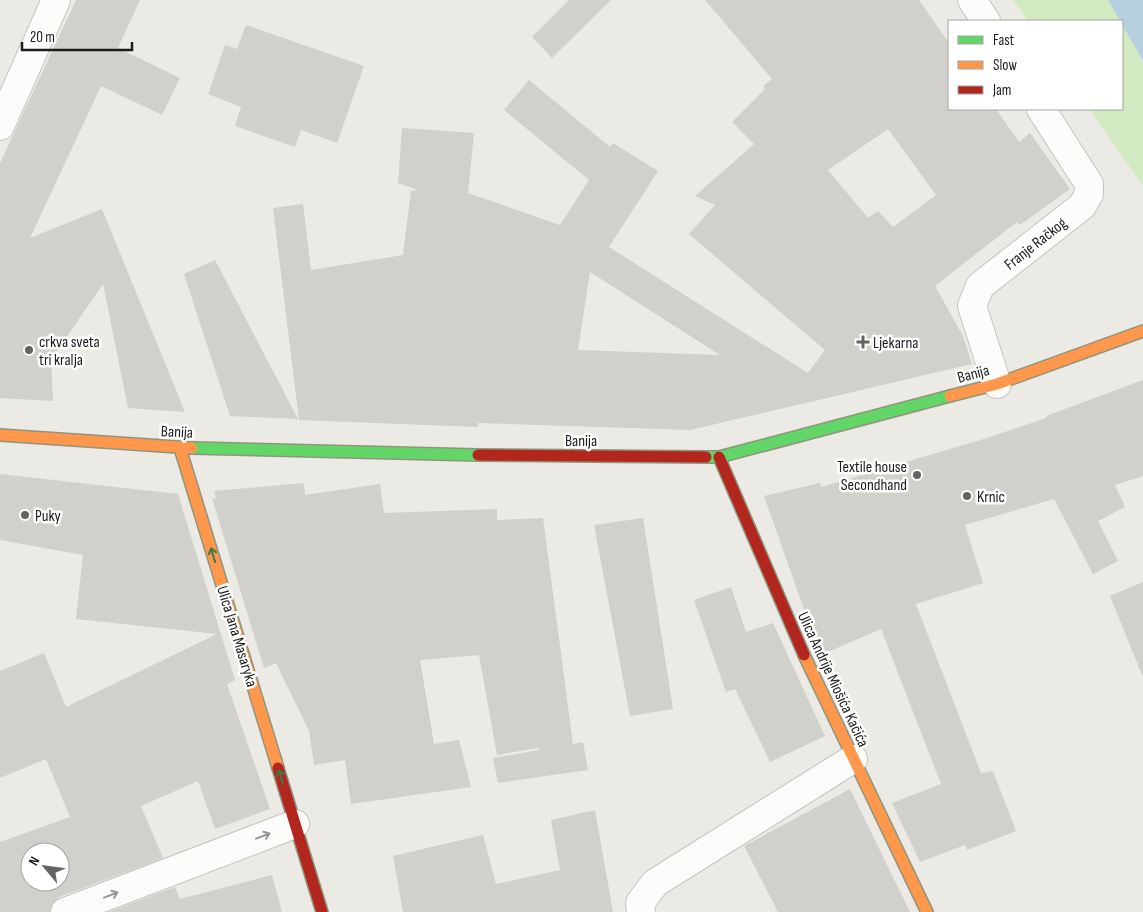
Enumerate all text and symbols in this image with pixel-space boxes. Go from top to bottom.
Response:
scale bar [22,20,132,52]
legend [948,20,1123,110]
text: 20 m [30,28,55,47]
text: Fast [993,31,1015,50]
text: Slow [993,56,1017,75]
text: Jam [992,81,1011,100]
street label: Franje Račkog [1001,214,1071,274]
place label: crkva sveta tri kralja [39,333,100,370]
place label: Ljekarna [873,334,918,353]
marker: Ljekarna [857,336,869,348]
marker: crkva sveta tri kralja [23,344,35,356]
street label: Banija [955,361,991,388]
street label: Banija [160,422,193,443]
street label: Banija [565,432,597,451]
place label: Textile house Secondhand [837,458,907,495]
marker: Textile house Secondhand [911,469,923,481]
place label: Krnic [977,488,1005,507]
marker: Krnic [961,490,973,502]
place label: Puky [35,507,61,526]
marker: Puky [19,509,31,521]
one-way arrow [208,548,217,563]
street label: Ulica Jana Masaryka [212,584,261,689]
street label: Ulica Andrije Miošića Kačića [793,609,872,750]
one-way arrow [275,770,285,786]
one-way arrow [254,831,270,840]
north arrow [20,842,70,892]
text: N [25,854,43,868]
one-way arrow [103,889,118,899]

